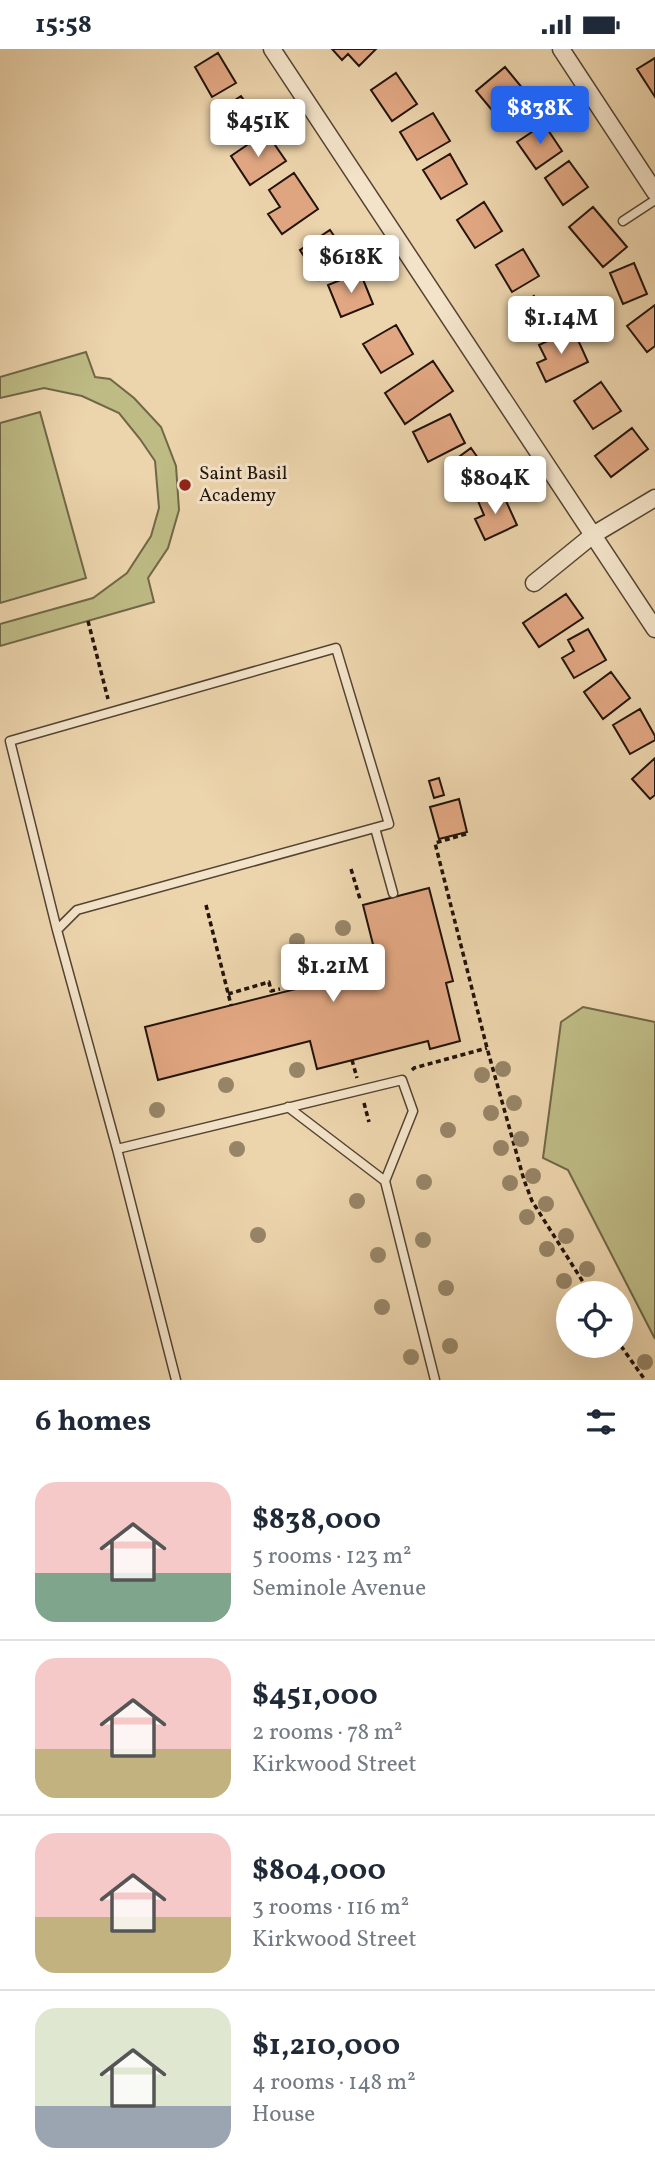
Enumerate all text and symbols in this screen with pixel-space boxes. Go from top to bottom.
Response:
text: 15:58 [35,7,92,43]
pin: $838K [491,87,589,146]
text: $838K [507,93,573,125]
pin: $451K [209,99,307,159]
text: $451K [226,106,290,138]
pin: $618K [302,236,400,295]
text: $618K [319,242,383,274]
pin: $1.14M [504,296,618,356]
text: $1.14M [524,303,598,335]
pin: $804K [446,456,544,516]
place label: Saint Basil Academy [199,461,288,509]
text: $804K [460,463,530,495]
marker: Saint Basil Academy [177,477,193,493]
pin: $1.21M [276,944,390,1004]
text: $1.21M [297,951,369,983]
map controls [556,1281,633,1358]
button: locate [556,1281,633,1358]
text: 6 homes [35,1401,151,1443]
icon: filters [582,1403,620,1441]
text: $838,000 [252,1499,381,1541]
icon: home [91,1510,175,1594]
text: 5 rooms · 123 m² [252,1541,412,1573]
text: Seminole Avenue [252,1573,426,1605]
text: $451,000 [252,1675,378,1717]
icon: home [91,1686,175,1770]
text: 2 rooms · 78 m² [252,1717,403,1749]
text: Kirkwood Street [252,1749,417,1781]
text: $804,000 [252,1850,386,1892]
icon: home [91,1861,175,1945]
text: 3 rooms · 116 m² [252,1892,409,1924]
text: Kirkwood Street [252,1924,417,1956]
text: $1,210,000 [252,2025,400,2067]
icon: home [91,2036,175,2120]
text: 4 rooms · 148 m² [252,2067,416,2099]
text: House [252,2099,315,2131]

